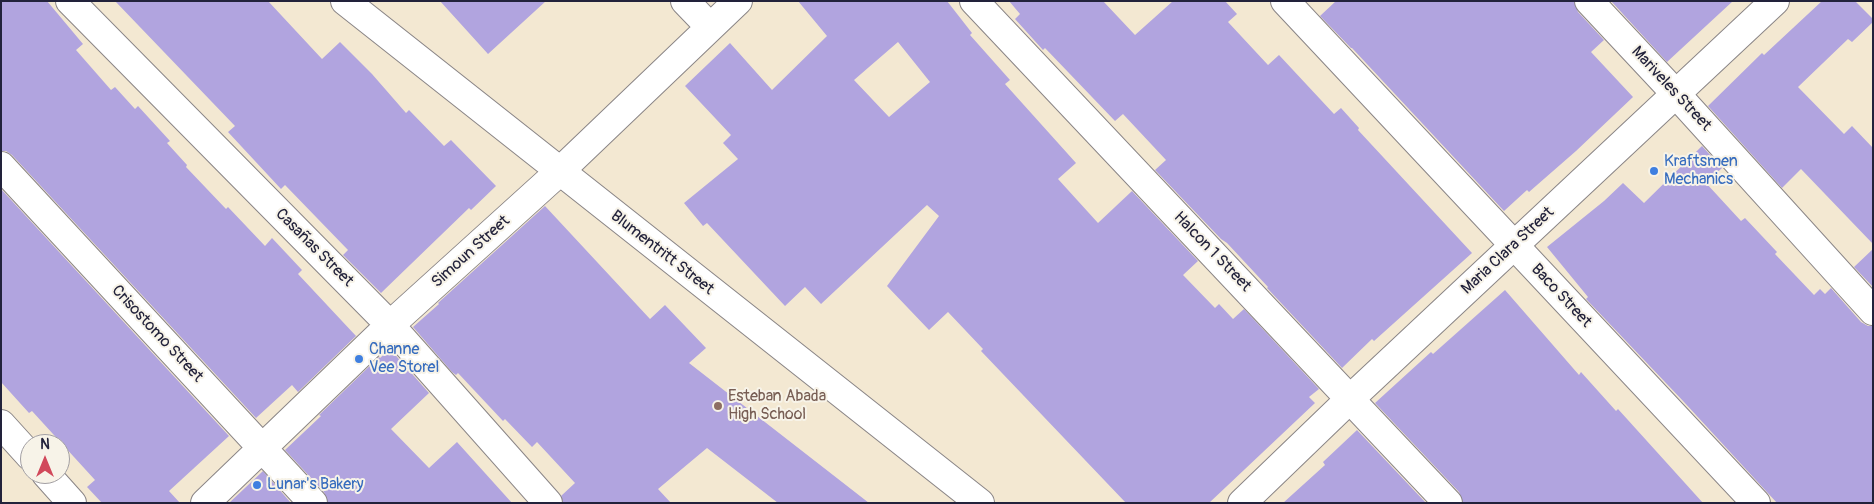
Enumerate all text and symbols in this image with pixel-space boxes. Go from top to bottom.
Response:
street label: Mariveles Street [1627,43,1715,135]
place label: Kraftsmen Mechanics [1664,152,1738,190]
marker: Kraftsmen Mechanics [1648,165,1660,177]
street label: Maria Clara Street [1458,203,1558,299]
street label: Casañas Street [271,205,357,291]
street label: Blumentritt Street [606,207,718,299]
street label: Halcon 1 Street [1169,208,1255,296]
street label: Simoun Street [428,212,514,292]
street label: Baco Street [1527,260,1595,332]
street label: Crisostomo Street [107,282,207,386]
place label: Channe Vee Storel [369,340,439,378]
marker: Channe Vee Storel [353,353,365,365]
place label: Esteban Abada High School [728,387,826,425]
marker: Esteban Abada High School [712,400,724,412]
north arrow [20,434,70,484]
text: N [40,436,50,453]
place label: Lunar's Bakery [267,475,364,495]
marker: Lunar's Bakery [251,479,263,491]

